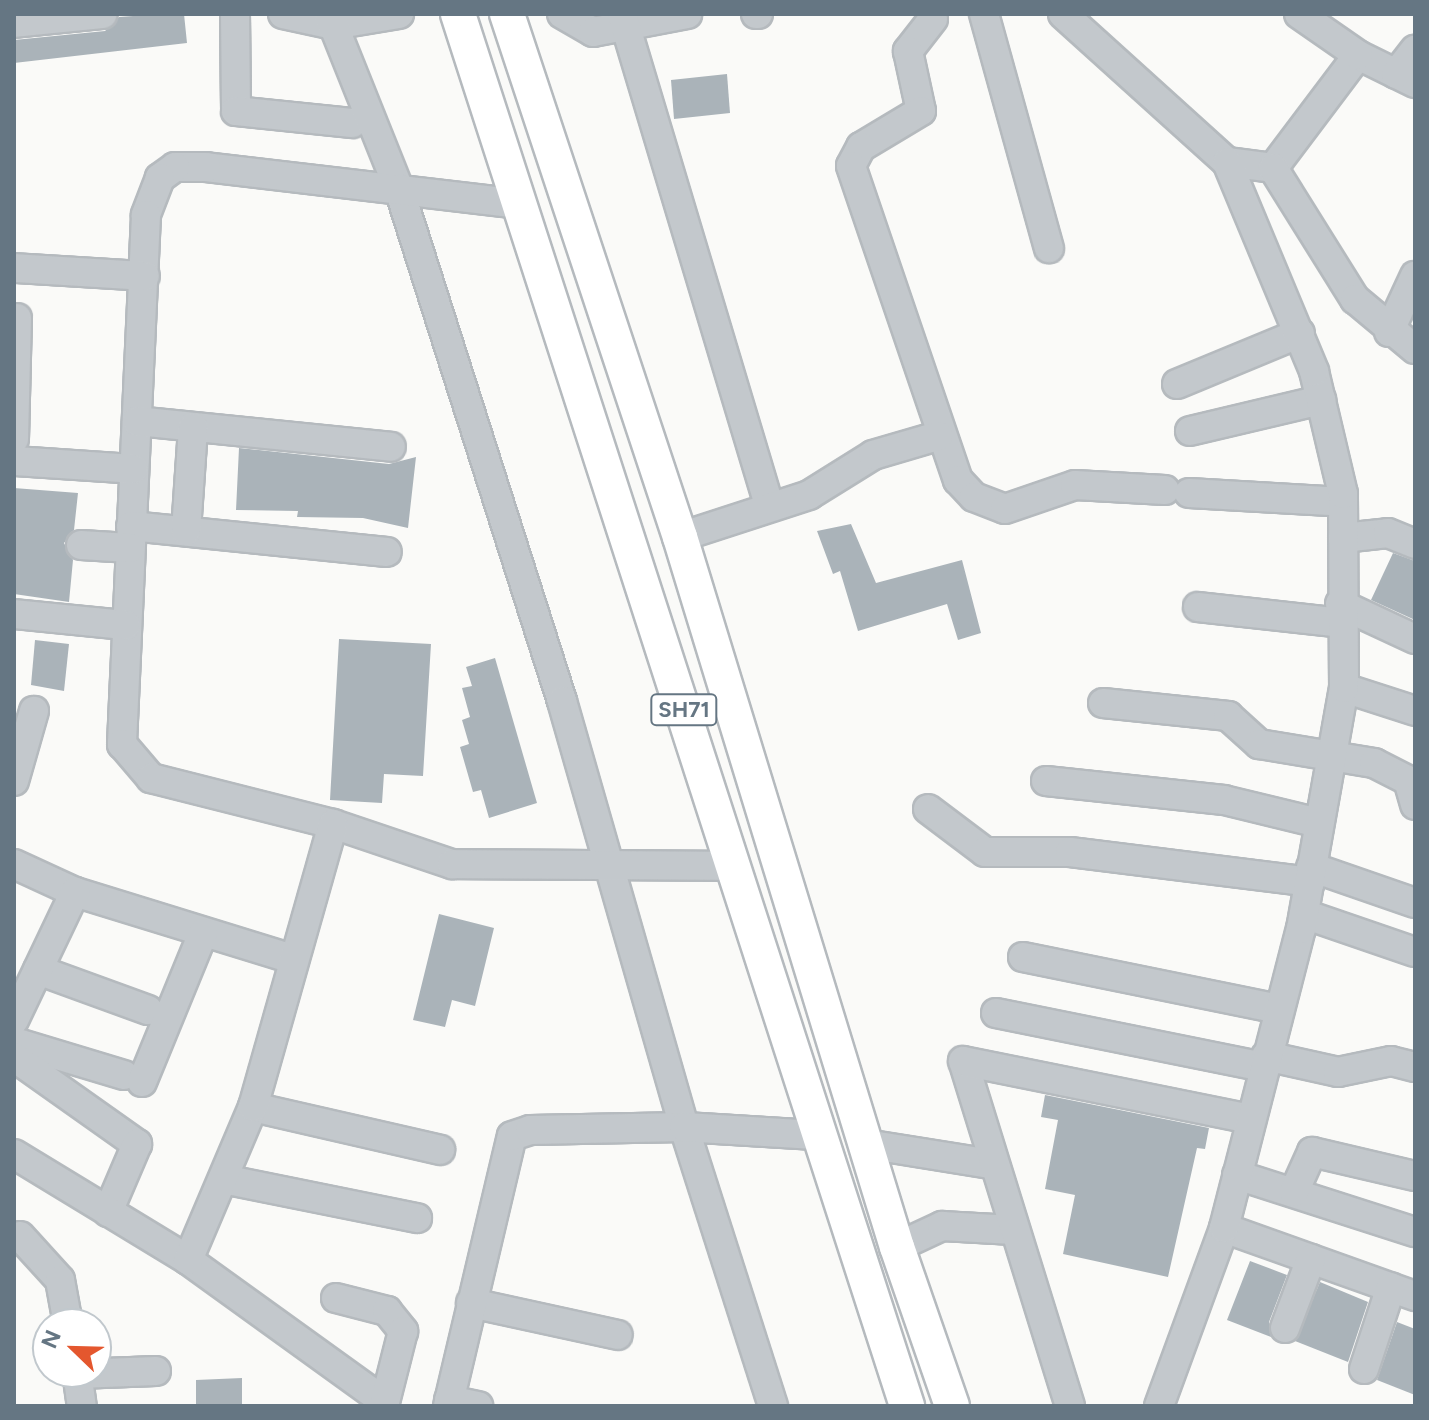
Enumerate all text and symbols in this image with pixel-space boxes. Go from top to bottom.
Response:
road number: SH71 [650,692,718,728]
north arrow [32,1308,112,1388]
text: N [36,1326,67,1352]

